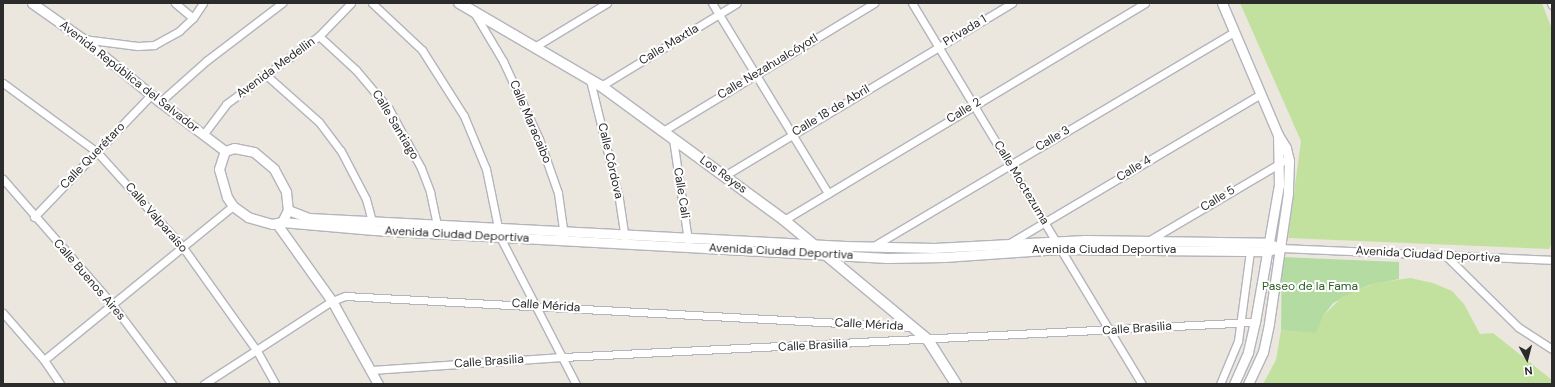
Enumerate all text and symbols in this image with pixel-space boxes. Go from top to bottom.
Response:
street label: Privada 1 [941,13,989,49]
street label: Avenida República del Salvador [56,18,202,136]
street label: Calle Maxtla [637,22,701,68]
street label: Calle Nezahualcóyotl [715,31,821,103]
street label: Avenida Medellin [234,35,318,101]
street label: Calle Maracaibo [506,78,554,166]
street label: Calle 18 de Abril [790,82,872,140]
street label: Calle Santiago [369,88,421,162]
street label: Calle 2 [944,95,984,127]
street label: Calle Querétaro [58,120,128,192]
street label: Calle Córdova [594,122,626,200]
street label: Calle 3 [1033,123,1073,155]
street label: Calle Moctezuma [990,138,1052,228]
street label: Los Reyes [697,153,749,197]
street label: Calle 4 [1114,153,1154,185]
street label: Calle Cali [670,167,692,219]
street label: Calle Valparaíso [122,180,190,256]
street label: Calle 5 [1198,183,1238,215]
street label: Avenida Ciudad Deportiva [384,224,530,246]
street label: Calle Buenos Aires [50,237,128,323]
street label: Avenida Ciudad Deportiva [708,241,854,263]
street label: Avenida Ciudad Deportiva [1032,243,1176,257]
street label: Avenida Ciudad Deportiva [1355,244,1501,266]
park label: Paseo de la Fama [1262,280,1358,294]
street label: Calle Mérida [511,296,581,316]
street label: Calle Mérida [834,316,904,334]
street label: Calle Brasilia [1102,319,1172,339]
street label: Calle Brasilia [778,337,848,355]
north arrow [1507,339,1547,379]
street label: Calle Brasilia [454,352,524,372]
text: N [1524,363,1533,378]

